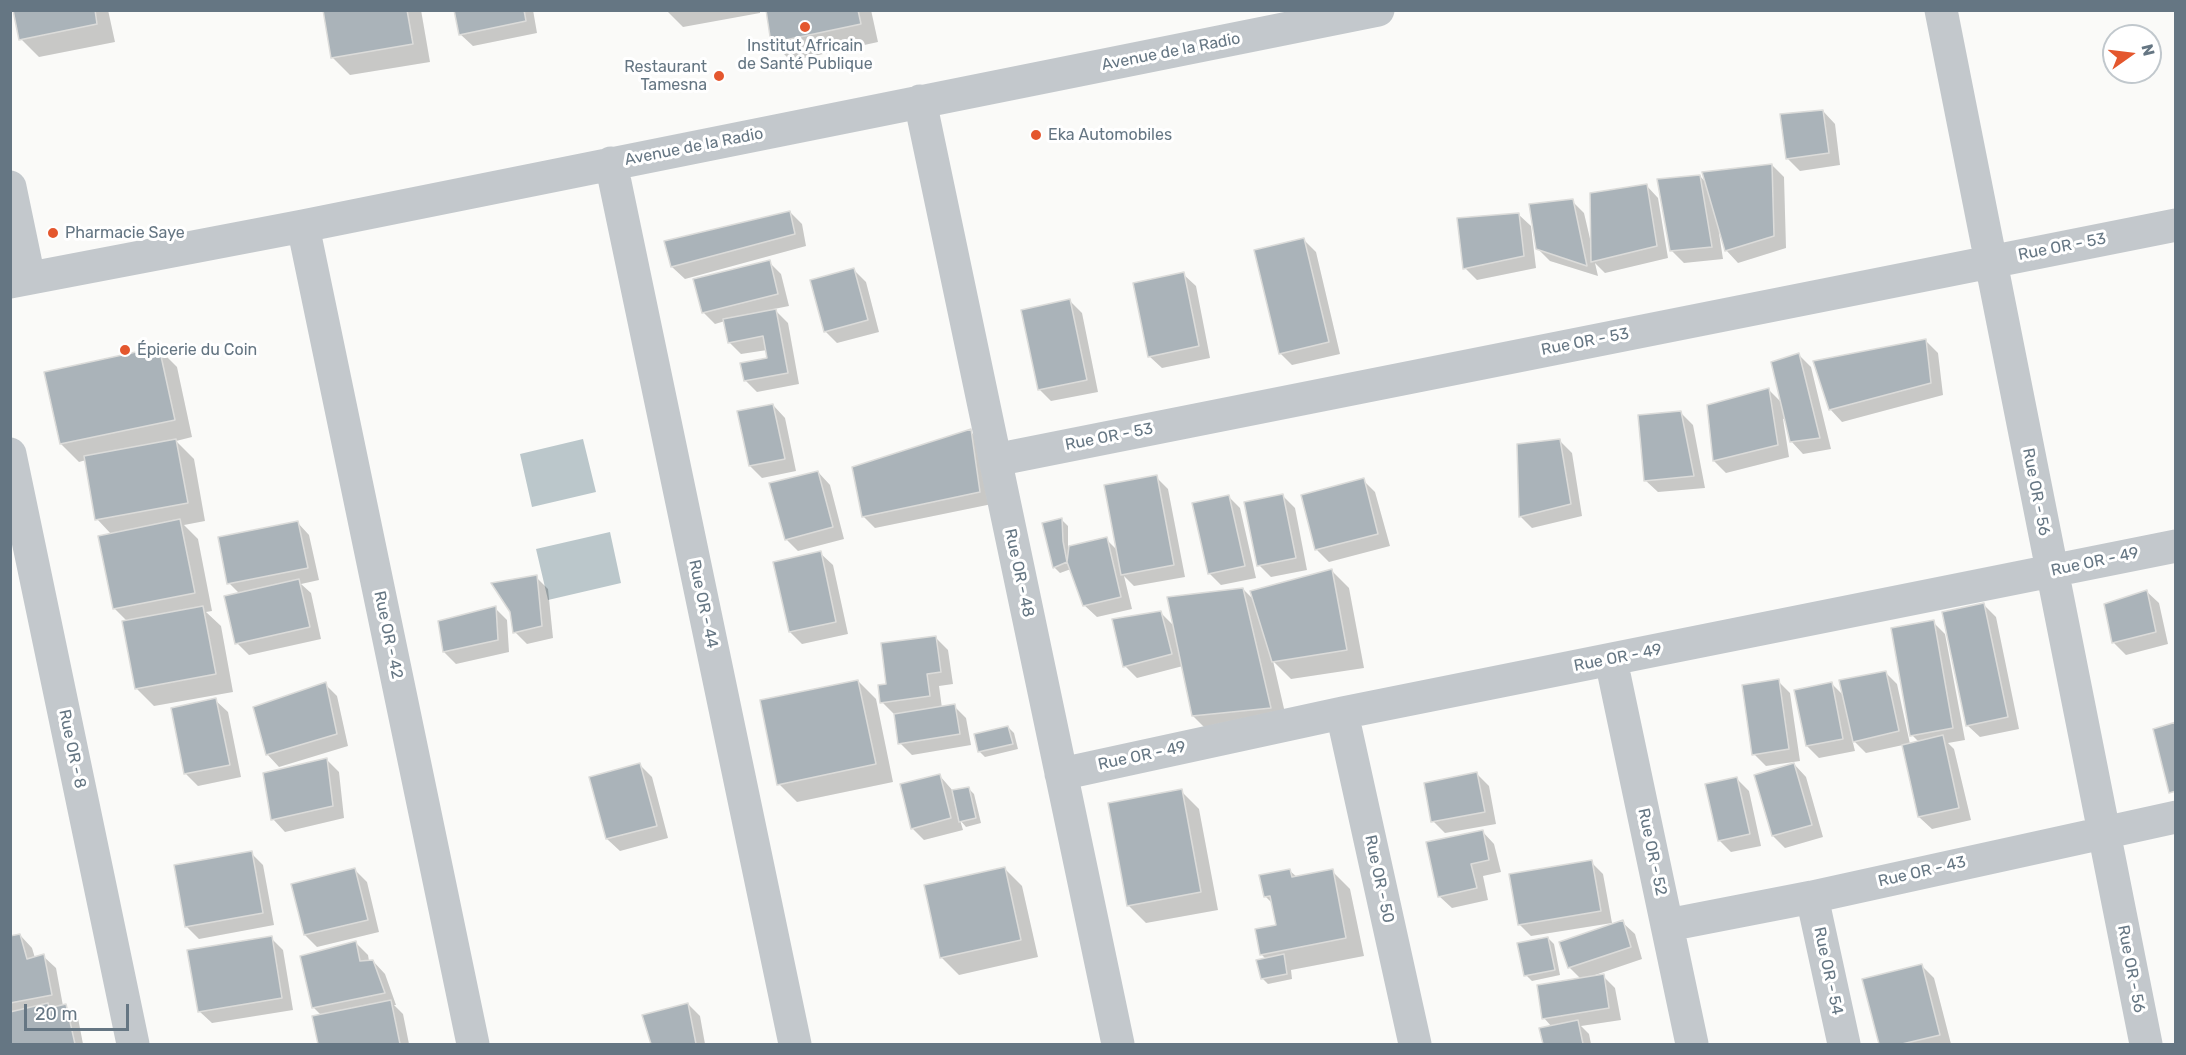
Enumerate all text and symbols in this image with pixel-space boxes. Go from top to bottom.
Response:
marker: Institut Africain de Santé Publique [798,20,812,34]
north arrow [2102,24,2162,84]
street label: Avenue de la Radio [1100,29,1242,75]
place label: Institut Africain de Santé Publique [737,36,873,74]
text: N [2137,42,2159,58]
place label: Restaurant Tamesna [624,57,707,95]
marker: Restaurant Tamesna [712,69,726,83]
street label: Avenue de la Radio [623,124,765,170]
place label: Eka Automobiles [1048,125,1172,145]
marker: Eka Automobiles [1029,128,1043,142]
place label: Pharmacie Saye [65,223,185,243]
marker: Pharmacie Saye [46,226,60,240]
street label: Rue OR - 53 [2016,229,2108,265]
street label: Rue OR - 53 [1539,324,1631,360]
place label: Épicerie du Coin [137,340,257,360]
marker: Épicerie du Coin [118,343,132,357]
street label: Rue OR - 53 [1063,419,1155,455]
street label: Rue OR - 56 [2018,446,2054,538]
street label: Rue OR - 48 [1000,527,1038,619]
street label: Rue OR - 49 [2049,543,2141,581]
street label: Rue OR - 44 [684,558,722,650]
street label: Rue OR - 42 [369,589,407,681]
street label: Rue OR - 49 [1572,640,1664,676]
street label: Rue OR - 8 [54,708,90,790]
street label: Rue OR - 49 [1096,737,1188,775]
street label: Rue OR - 52 [1633,807,1671,897]
street label: Rue OR - 50 [1360,833,1398,925]
street label: Rue OR - 43 [1876,853,1968,891]
street label: Rue OR - 56 [2113,923,2149,1015]
street label: Rue OR - 54 [1809,925,1847,1017]
scale bar [27,992,132,1030]
text: 20 m [35,1003,77,1025]

